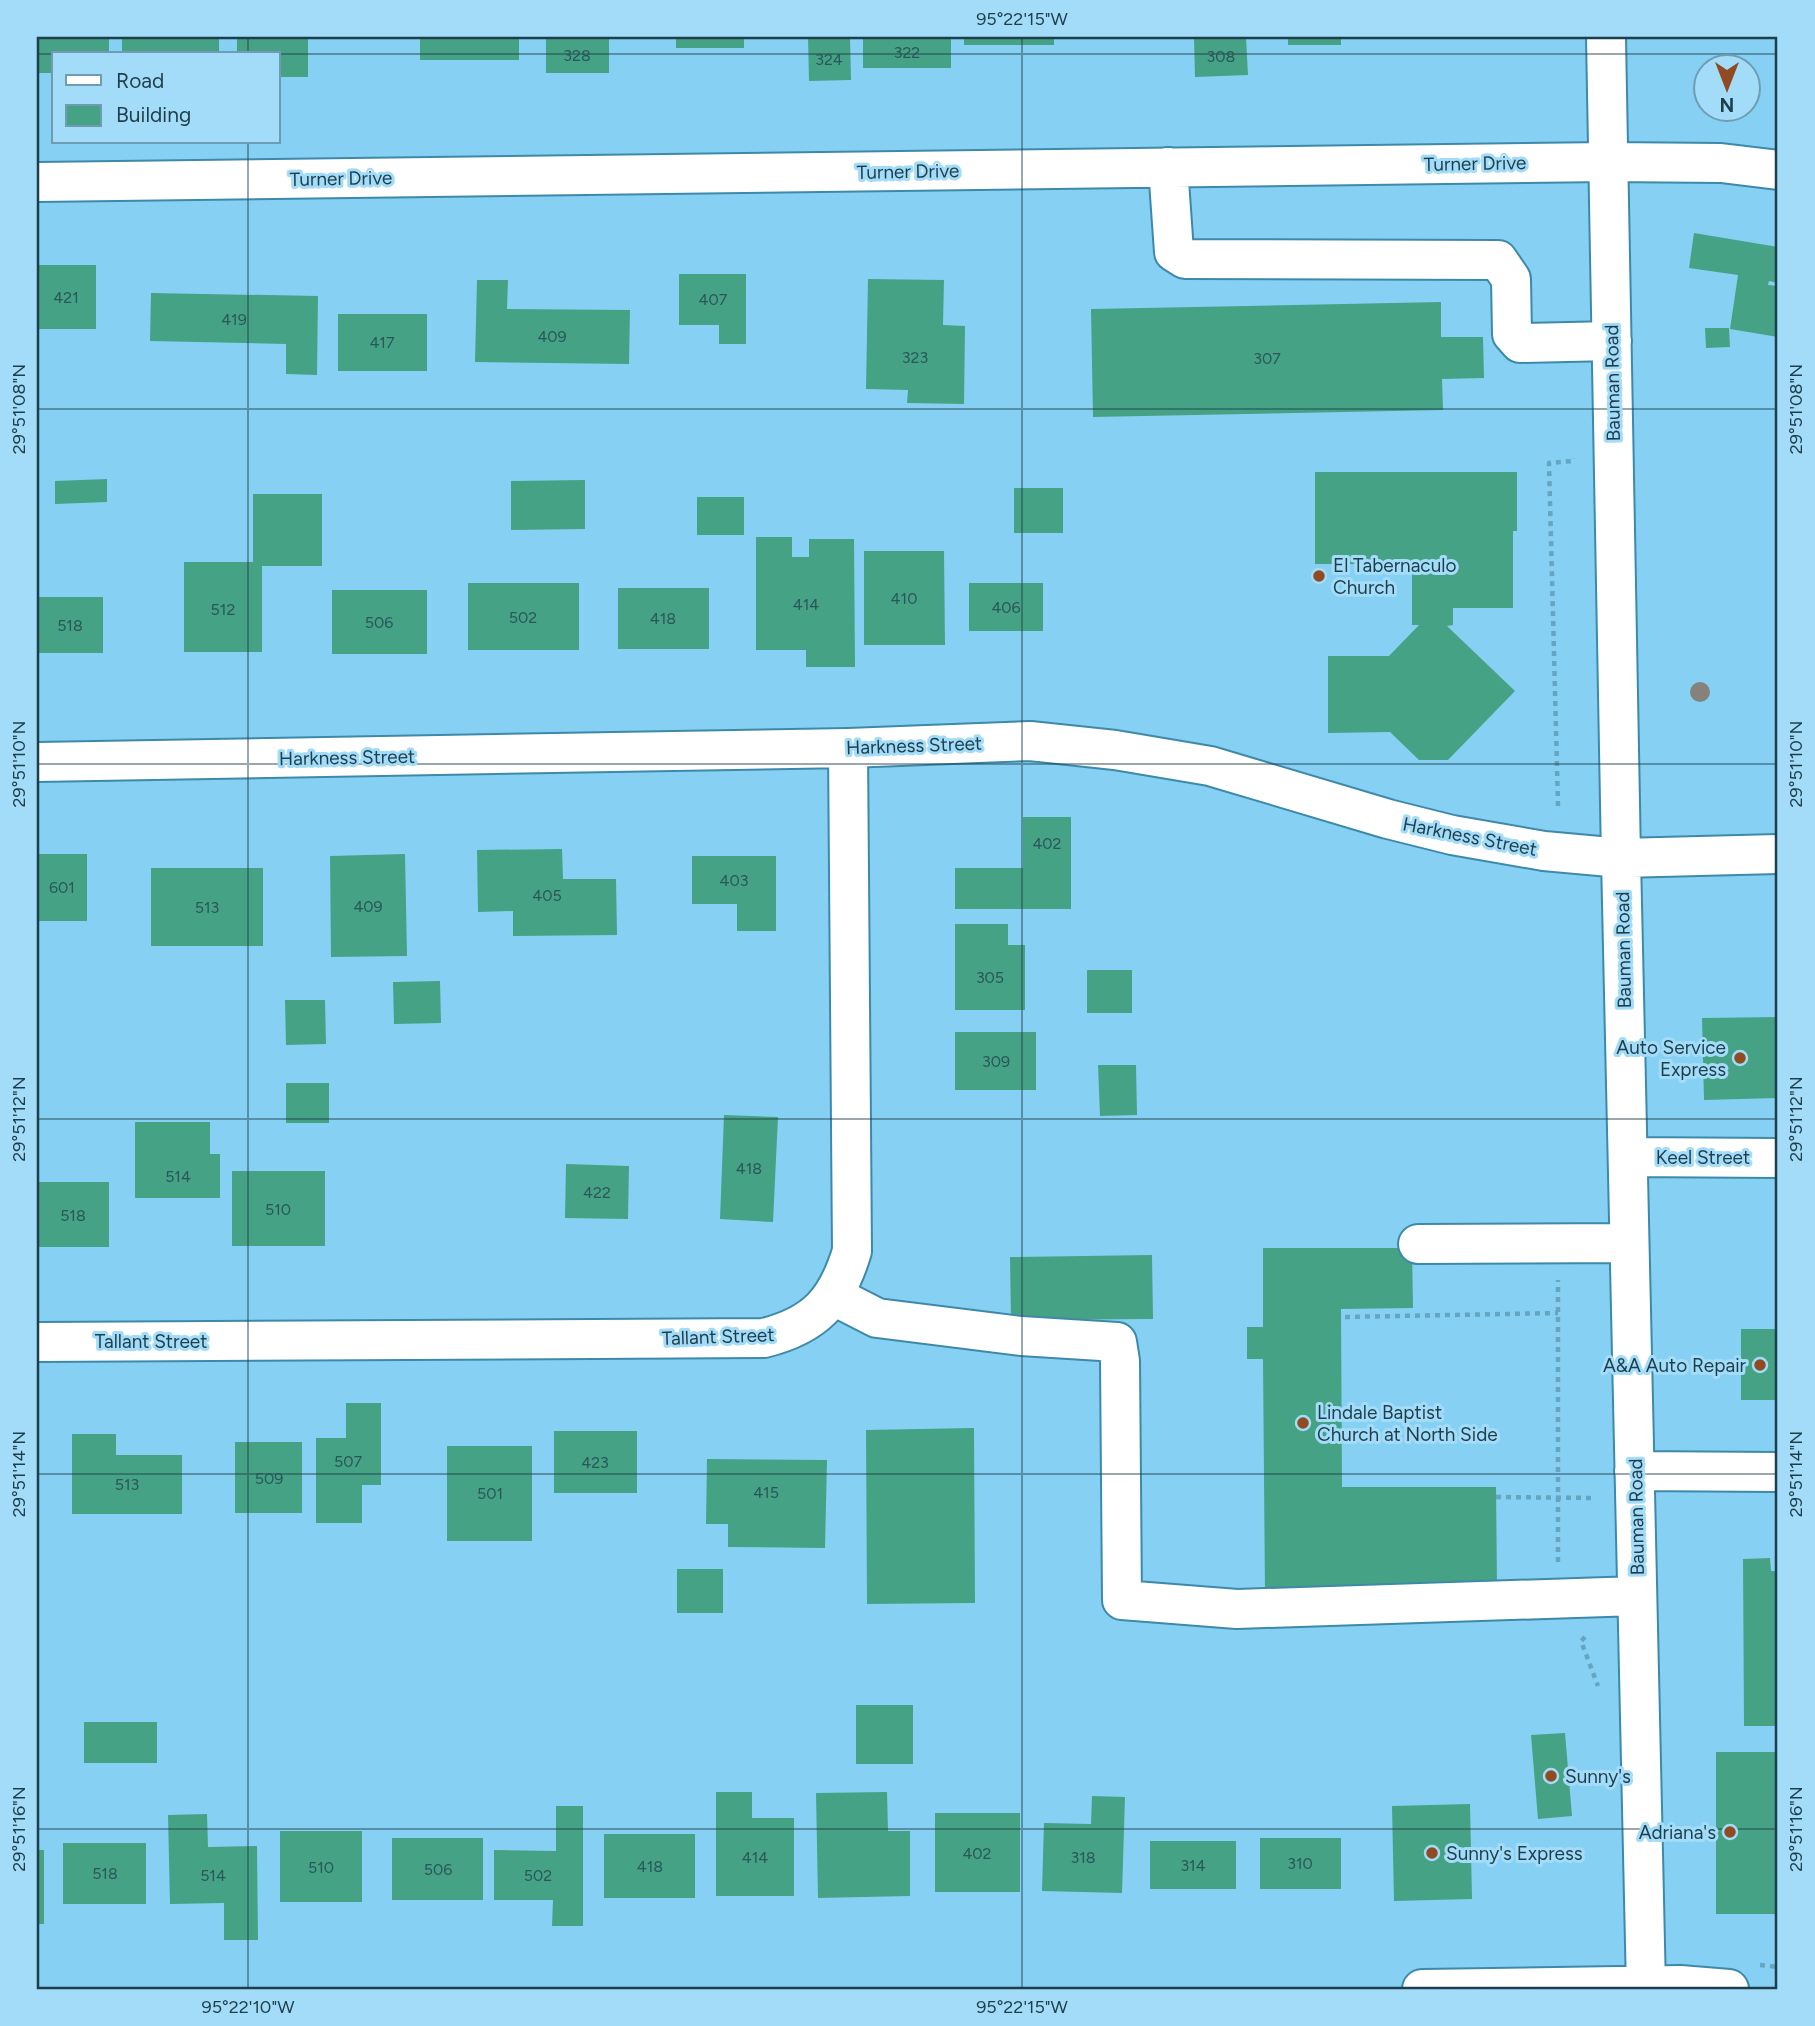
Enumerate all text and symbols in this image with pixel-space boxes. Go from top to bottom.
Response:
text: 95°22'15"W [976,8,1069,30]
house number: 322 [894,43,920,62]
house number: 328 [563,46,591,65]
house number: 308 [1207,47,1235,66]
house number: 324 [815,50,843,69]
legend [52,52,280,144]
north arrow [1692,52,1762,122]
text: Road [116,68,164,93]
text: N [1720,93,1734,116]
text: Building [116,102,191,127]
street label: Turner Drive [1423,151,1527,176]
street label: Turner Drive [856,159,960,184]
street label: Turner Drive [289,166,393,191]
house number: 421 [53,288,79,307]
house number: 407 [699,290,728,309]
house number: 419 [221,310,247,329]
street label: Bauman Road [1600,324,1625,442]
house number: 409 [537,327,567,346]
house number: 417 [369,333,395,352]
house number: 323 [902,348,928,367]
house number: 307 [1253,349,1281,368]
text: 29°51'08"N [8,364,30,454]
text: 29°51'08"N [1785,364,1807,454]
place label: El Tabernaculo Church [1333,554,1456,599]
marker: El Tabernaculo Church [1311,568,1327,584]
house number: 410 [891,589,917,608]
house number: 414 [793,595,819,614]
house number: 406 [991,598,1021,617]
house number: 512 [211,600,235,619]
house number: 502 [509,608,537,627]
house number: 418 [650,609,676,628]
house number: 506 [365,613,393,632]
house number: 518 [57,616,83,635]
text: 29°51'10"N [8,721,30,807]
text: 29°51'10"N [1785,721,1807,807]
street label: Harkness Street [846,732,982,759]
street label: Harkness Street [279,745,415,770]
street label: Harkness Street [1401,812,1539,861]
house number: 402 [1032,834,1062,853]
house number: 403 [720,871,748,890]
house number: 601 [49,878,75,897]
house number: 405 [532,886,562,905]
street label: Bauman Road [1611,891,1636,1009]
house number: 409 [353,897,383,916]
house number: 513 [195,898,219,917]
house number: 305 [976,968,1004,987]
place label: Auto Service Express [1616,1036,1726,1081]
marker: Auto Service Express [1732,1050,1748,1066]
house number: 309 [982,1052,1010,1071]
text: 29°51'12"N [8,1076,30,1162]
text: 29°51'12"N [1785,1076,1807,1162]
street label: Keel Street [1656,1146,1750,1169]
house number: 418 [736,1159,762,1178]
house number: 514 [165,1167,191,1186]
house number: 422 [583,1183,611,1202]
house number: 510 [265,1200,291,1219]
house number: 518 [60,1206,86,1225]
street label: Tallant Street [661,1323,775,1350]
street label: Tallant Street [95,1330,207,1353]
place label: A&A Auto Repair [1603,1354,1747,1377]
marker: A&A Auto Repair [1752,1357,1768,1373]
place label: Lindale Baptist Church at North Side [1317,1401,1498,1446]
marker: Lindale Baptist Church at North Side [1295,1415,1311,1431]
text: 29°51'14"N [8,1431,30,1517]
text: 29°51'14"N [1785,1431,1807,1517]
house number: 507 [334,1452,362,1471]
house number: 423 [581,1453,609,1472]
street label: Bauman Road [1624,1458,1649,1576]
house number: 509 [255,1469,283,1488]
house number: 513 [115,1475,139,1494]
house number: 415 [753,1483,779,1502]
house number: 501 [477,1484,503,1503]
place label: Sunny's [1565,1765,1631,1788]
marker: Sunny's [1543,1768,1559,1784]
text: 29°51'16"N [8,1786,30,1872]
text: 29°51'16"N [1785,1786,1807,1872]
place label: Adriana's [1639,1821,1716,1844]
marker: Adriana's [1722,1824,1738,1840]
place label: Sunny's Express [1446,1842,1583,1865]
house number: 402 [962,1844,992,1863]
marker: Sunny's Express [1424,1845,1440,1861]
house number: 414 [742,1848,768,1867]
house number: 318 [1070,1848,1096,1867]
house number: 310 [1287,1854,1313,1873]
house number: 314 [1180,1856,1206,1875]
house number: 418 [637,1857,663,1876]
house number: 510 [308,1858,334,1877]
house number: 506 [424,1860,452,1879]
house number: 518 [92,1864,118,1883]
house number: 514 [200,1866,226,1885]
house number: 502 [524,1866,552,1885]
text: 95°22'10"W [202,1996,295,2018]
text: 95°22'15"W [976,1996,1069,2018]

